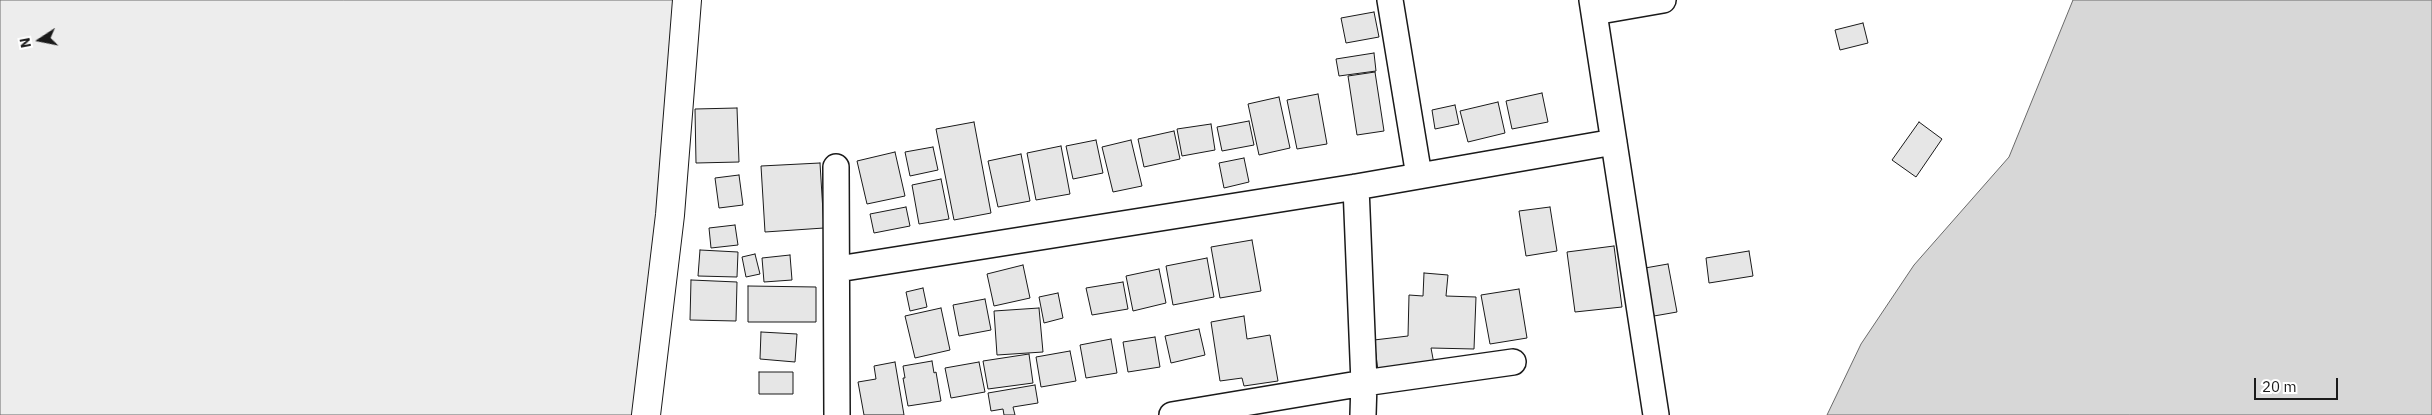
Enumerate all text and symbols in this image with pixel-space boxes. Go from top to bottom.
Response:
north arrow [15,15,65,65]
text: N [15,36,35,50]
scale bar [2257,368,2341,400]
text: 20 m [2262,377,2297,396]

